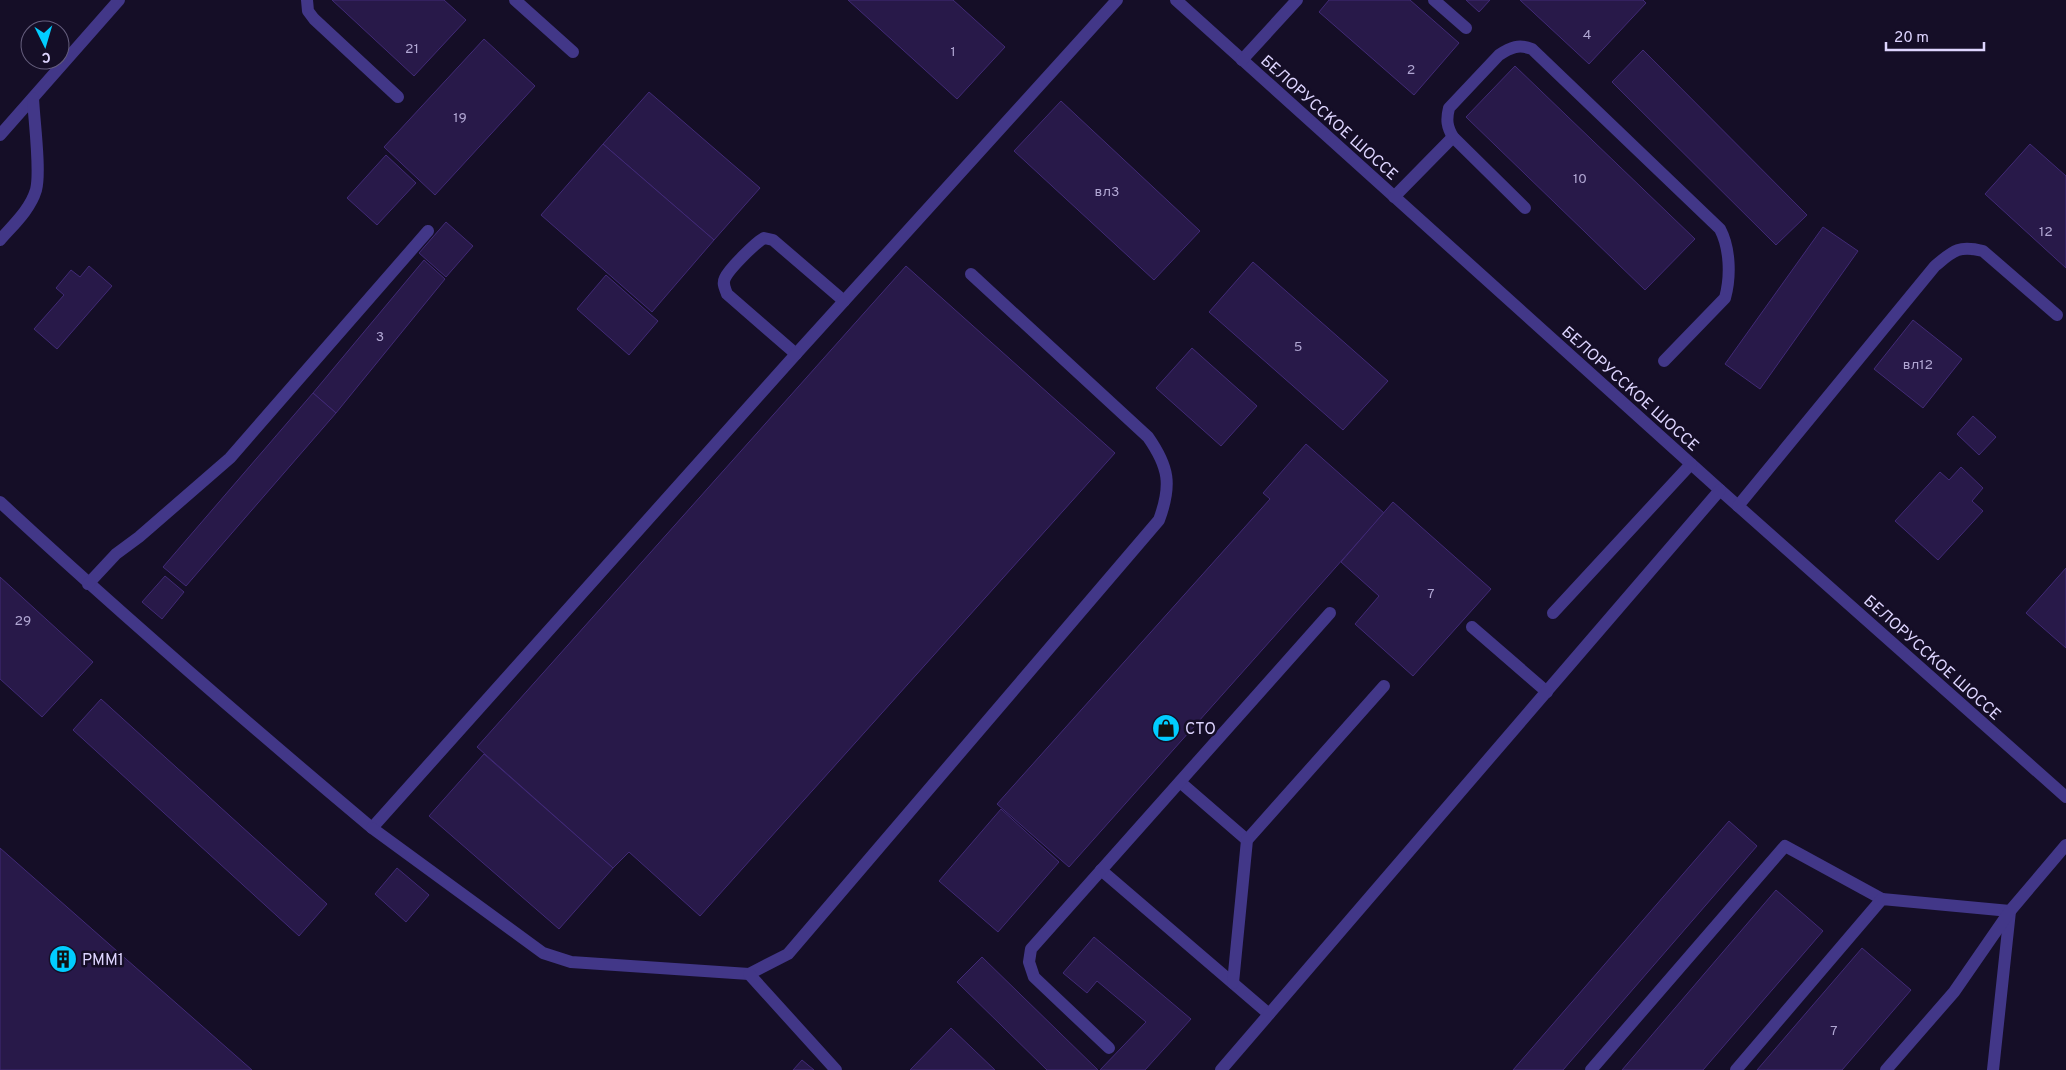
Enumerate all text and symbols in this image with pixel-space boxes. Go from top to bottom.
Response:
north arrow [20,20,70,70]
scale bar [1886,20,1984,52]
house number: 4 [1583,27,1591,44]
text: 20 m [1894,29,1929,48]
house number: 21 [405,41,419,58]
house number: 1 [950,44,956,61]
text: С [41,48,51,65]
street label: БЕЛОРУССКОЕ ШОССЕ [1256,51,1401,185]
house number: 2 [1407,62,1415,79]
house number: 19 [453,110,467,127]
house number: 10 [1573,171,1587,188]
house number: вл3 [1095,184,1119,201]
house number: 12 [2039,224,2053,241]
street label: БЕЛОРУССКОЕ ШОССЕ [1557,322,1702,456]
house number: 3 [376,329,384,346]
house number: 5 [1294,339,1302,356]
house number: вл12 [1903,357,1933,374]
house number: 7 [1427,586,1435,603]
street label: БЕЛОРУССКОЕ ШОССЕ [1859,591,2004,725]
house number: 29 [15,613,31,630]
shop icon: СТО [1151,713,1181,743]
place label: СТО [1185,720,1216,740]
building icon: РММ1 [48,944,78,974]
place label: РММ1 [82,951,124,971]
house number: 7 [1830,1023,1838,1040]

